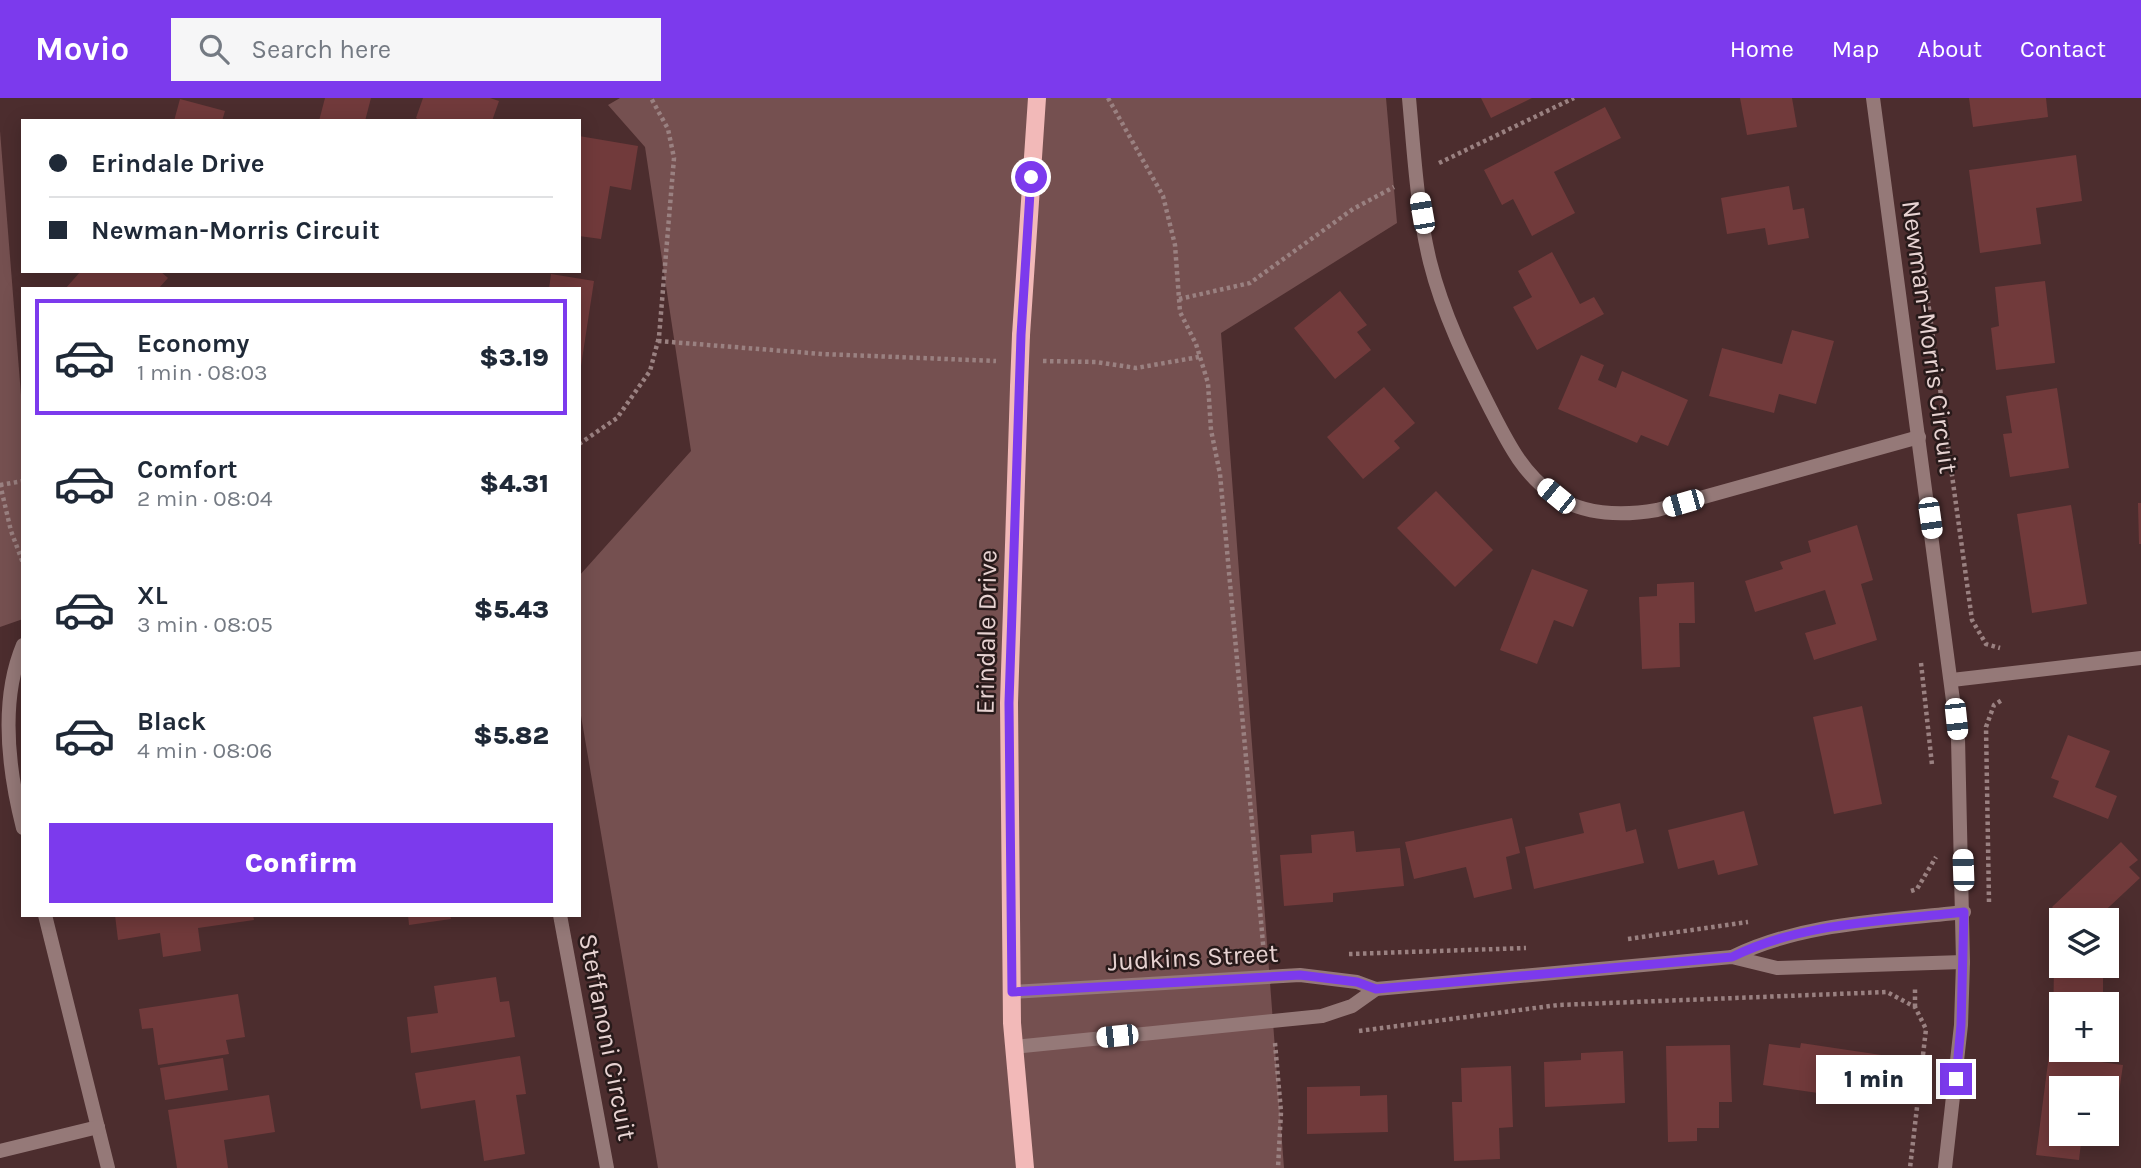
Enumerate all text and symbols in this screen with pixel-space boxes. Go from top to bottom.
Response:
search box [171,18,661,81]
text: Movio [35,30,129,68]
icon: search [195,30,233,68]
text: Search here [251,34,391,65]
text: Home [1730,35,1794,63]
text: Map [1832,35,1879,63]
text: About [1917,35,1982,63]
text: Contact [2020,35,2106,63]
text: Erindale Drive [91,148,265,179]
route start [1015,161,1047,193]
car [1409,190,1436,236]
street label: Newman-Morris Circuit [1895,198,1964,476]
text: Newman-Morris Circuit [91,215,380,246]
icon: car [53,326,116,389]
text: Economy [137,328,249,359]
text: $3.19 [479,342,549,373]
text: 1 min · 08:03 [137,359,268,386]
icon: car [53,452,116,515]
text: Comfort [137,454,238,485]
text: $4.31 [479,468,549,499]
car [1534,475,1579,517]
text: 2 min · 08:04 [137,485,273,512]
car [1660,487,1707,519]
car [1917,496,1944,540]
street label: Erindale Drive [970,549,1003,715]
icon: car [53,578,116,641]
text: XL [137,580,168,611]
text: $5.43 [474,594,549,625]
text: 3 min · 08:05 [137,611,273,638]
car [1944,697,1969,741]
icon: car [53,704,116,767]
text: Black [137,706,206,737]
text: $5.82 [473,720,549,751]
text: 4 min · 08:06 [137,737,273,764]
button: Confirm [49,823,553,903]
car [1952,849,1975,891]
map controls [2049,908,2119,1146]
button: layers [2049,908,2119,978]
street label: Steffanoni Circuit [572,931,643,1143]
street label: Judkins Street [1107,938,1279,977]
button: + [2049,992,2119,1062]
car [1096,1023,1139,1049]
callout: 1 min [1816,1054,1932,1104]
route end [1940,1063,1972,1095]
text: 1 min [1844,1066,1904,1093]
button: − [2049,1076,2119,1146]

